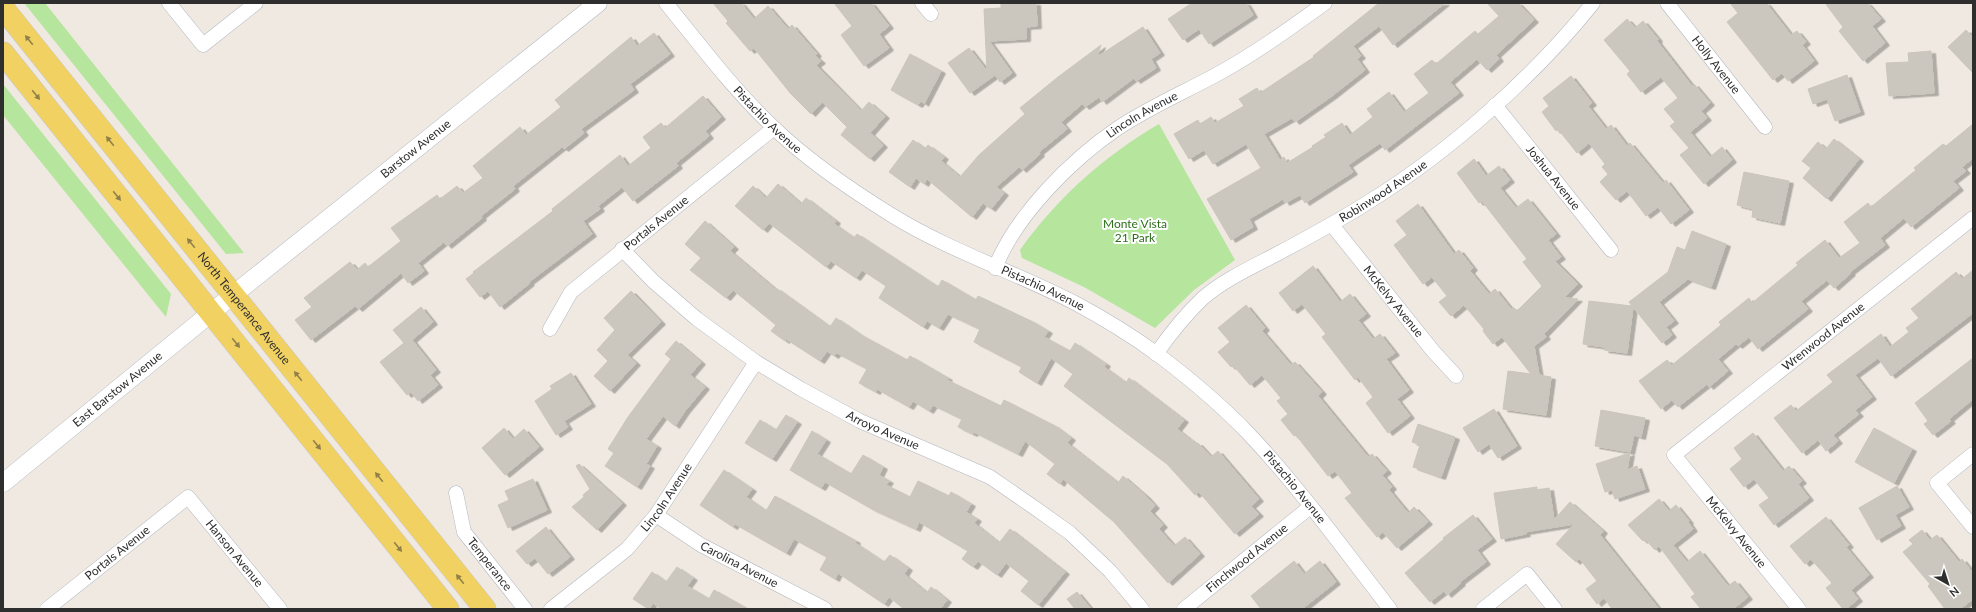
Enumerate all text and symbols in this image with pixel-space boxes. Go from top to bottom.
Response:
street label: Holly Avenue [1689,33,1744,97]
one-way arrow [24,34,33,45]
street label: Pistachio Avenue [730,83,805,156]
street label: Lincoln Avenue [1103,88,1180,141]
one-way arrow [32,89,41,100]
street label: Barstow Avenue [377,116,454,181]
one-way arrow [105,136,114,147]
street label: Joshua Avenue [1523,142,1584,213]
street label: Robinwood Avenue [1336,156,1430,225]
one-way arrow [113,191,122,202]
street label: Portals Avenue [620,192,691,253]
park label: Monte Vista 21 Park [1103,216,1167,245]
one-way arrow [187,237,195,248]
street label: North Temperance Avenue [195,249,294,367]
street label: Pistachio Avenue [999,262,1087,314]
street label: McKelvy Avenue [1360,262,1427,340]
street label: Wrenwood Avenue [1779,299,1867,373]
one-way arrow [232,338,240,349]
street label: East Barstow Avenue [69,348,165,430]
one-way arrow [293,370,302,381]
street label: Arroyo Avenue [844,407,922,453]
one-way arrow [313,440,321,451]
street label: Pistachio Avenue [1261,447,1329,526]
street label: Lincoln Avenue [637,460,695,534]
one-way arrow [375,472,383,483]
street label: McKelvy Avenue [1703,493,1770,571]
street label: Hanson Avenue [203,516,267,590]
street label: Finchwood Avenue [1203,520,1291,595]
street label: Portals Avenue [82,522,153,583]
street label: Temperance [464,534,516,594]
street label: Carolina Avenue [698,538,781,591]
one-way arrow [394,541,403,552]
north arrow [1928,564,1968,604]
one-way arrow [456,573,465,584]
text: N [1947,584,1962,600]

